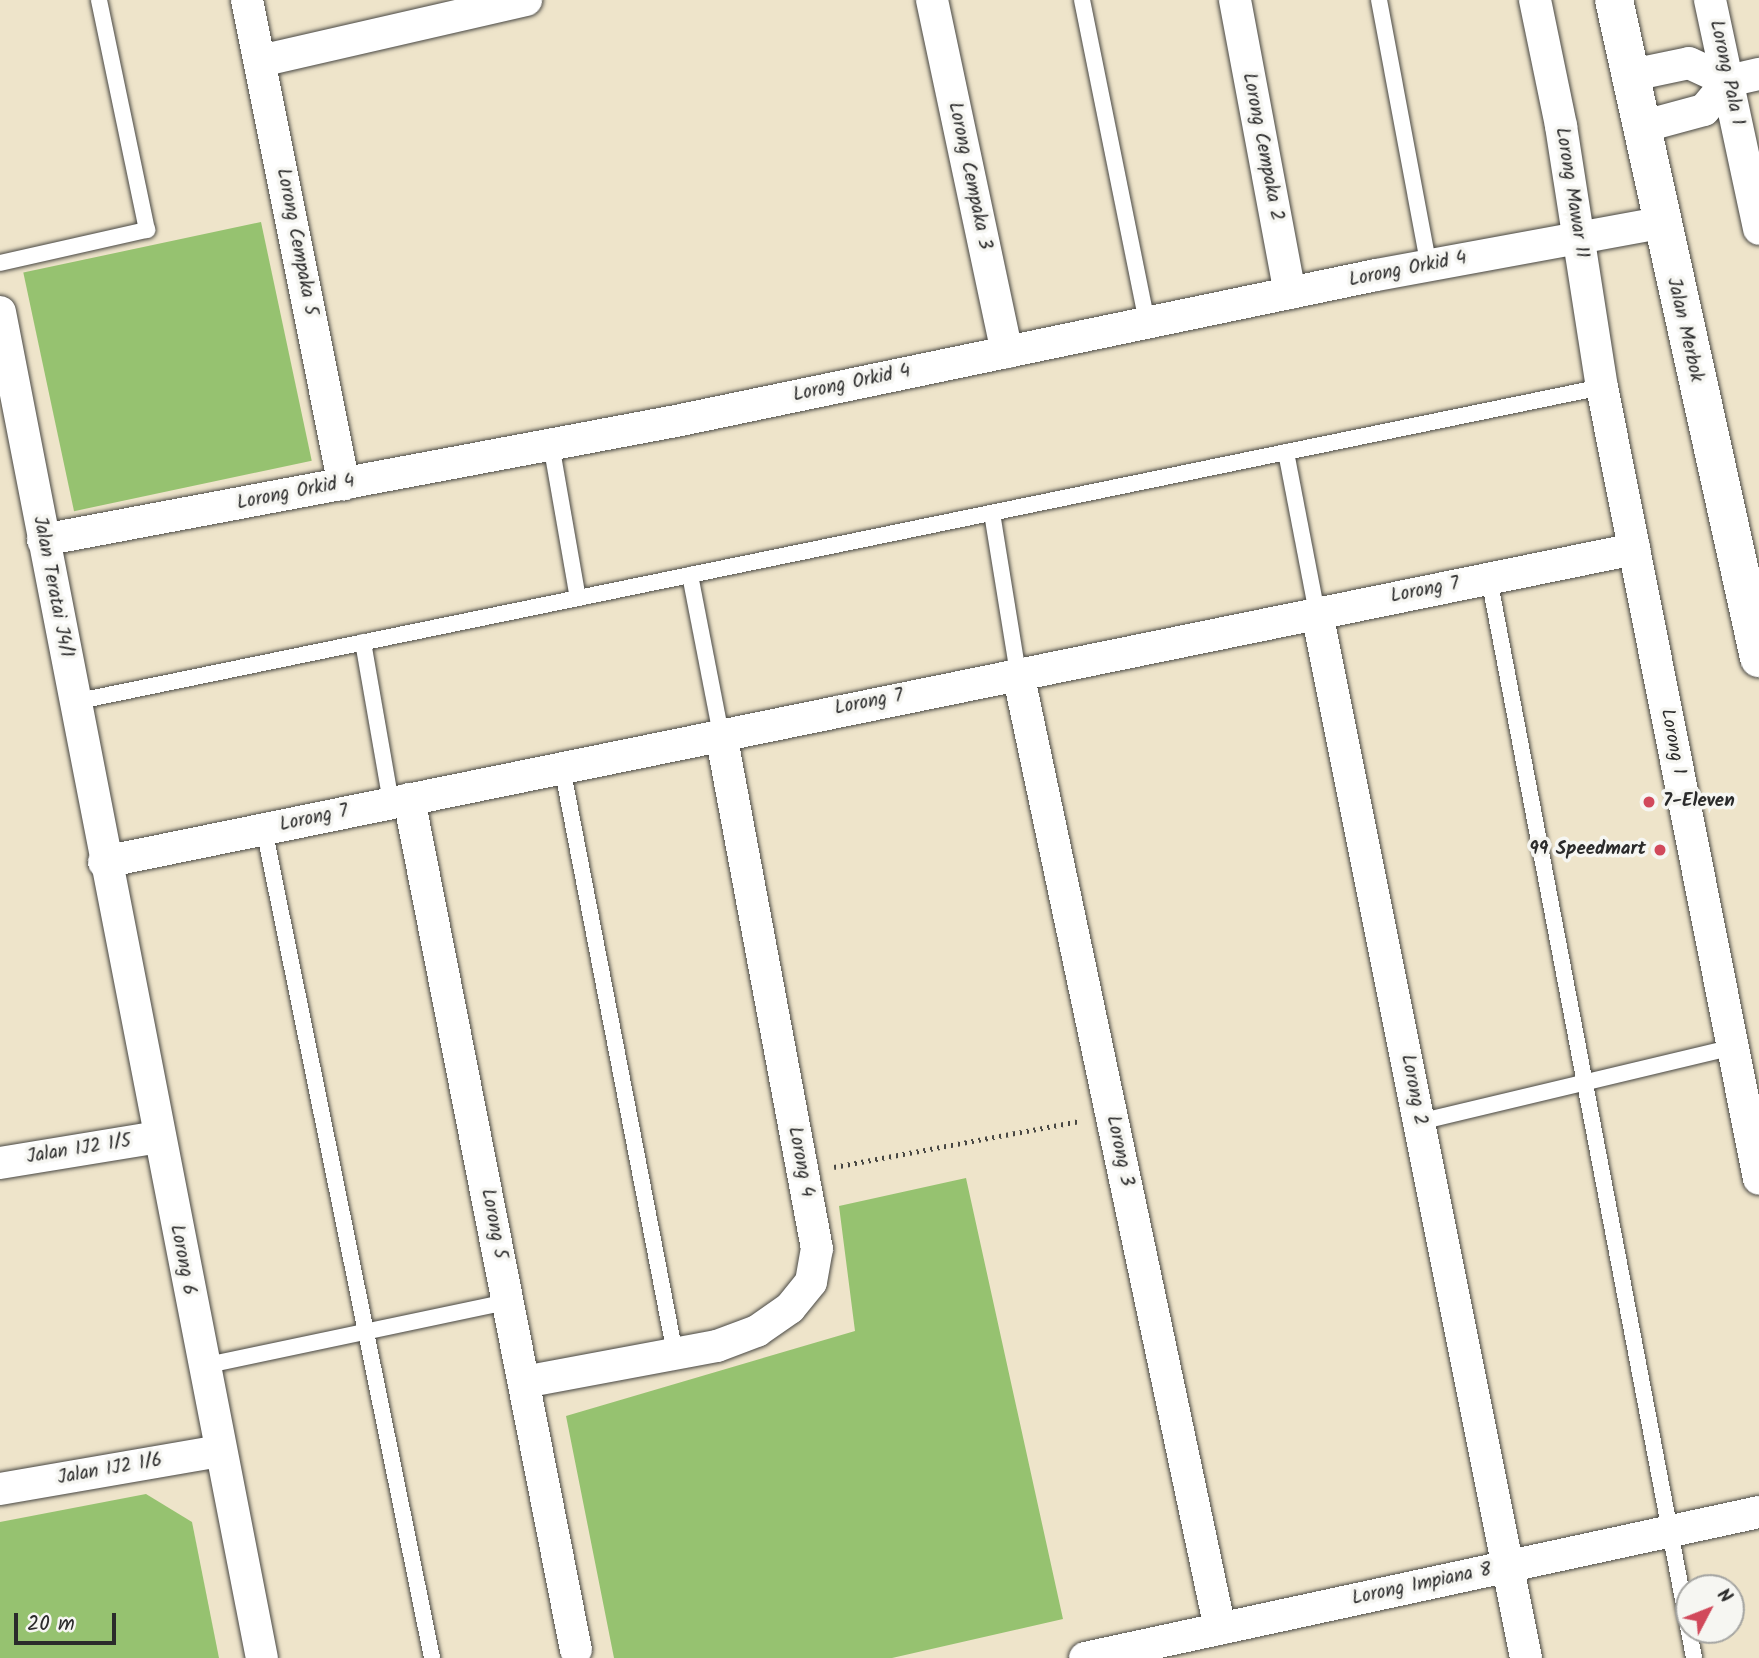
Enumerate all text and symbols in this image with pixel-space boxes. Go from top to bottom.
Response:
street label: Lorong Pala 1 [1704,18,1748,128]
street label: Lorong Cempaka 2 [1236,71,1288,223]
street label: Lorong Cempaka 3 [942,100,996,252]
street label: Lorong Mawar 11 [1549,126,1593,260]
street label: Lorong Cempaka 5 [271,167,321,317]
street label: Lorong Orkid 4 [1347,247,1469,293]
street label: Jalan Merbok [1661,276,1707,384]
street label: Lorong Orkid 4 [791,360,913,408]
street label: Lorong Orkid 4 [235,470,357,516]
street label: Jalan Teratai J4/1 [27,514,77,660]
street label: Lorong 7 [1389,573,1461,609]
street label: Lorong 7 [833,685,905,721]
street label: Lorong 1 [1654,707,1690,777]
place label: 7-Eleven [1663,791,1735,813]
marker: 7-Eleven [1641,794,1657,810]
street label: Lorong 7 [278,801,350,837]
place label: 99 Speedmart [1529,839,1646,861]
marker: 99 Speedmart [1652,842,1668,858]
street label: Lorong 2 [1395,1053,1431,1127]
street label: Lorong 3 [1100,1114,1138,1188]
street label: Lorong 4 [782,1125,818,1199]
street label: Jalan IJ2 1/5 [25,1130,133,1170]
street label: Lorong 5 [475,1187,511,1261]
street label: Lorong 6 [164,1223,200,1297]
street label: Jalan IJ2 1/6 [56,1450,164,1490]
street label: Lorong Impiana 8 [1350,1559,1494,1611]
north arrow [1675,1574,1745,1644]
text: N [1709,1582,1739,1611]
scale bar [18,1598,119,1642]
text: 20 m [27,1608,75,1641]

